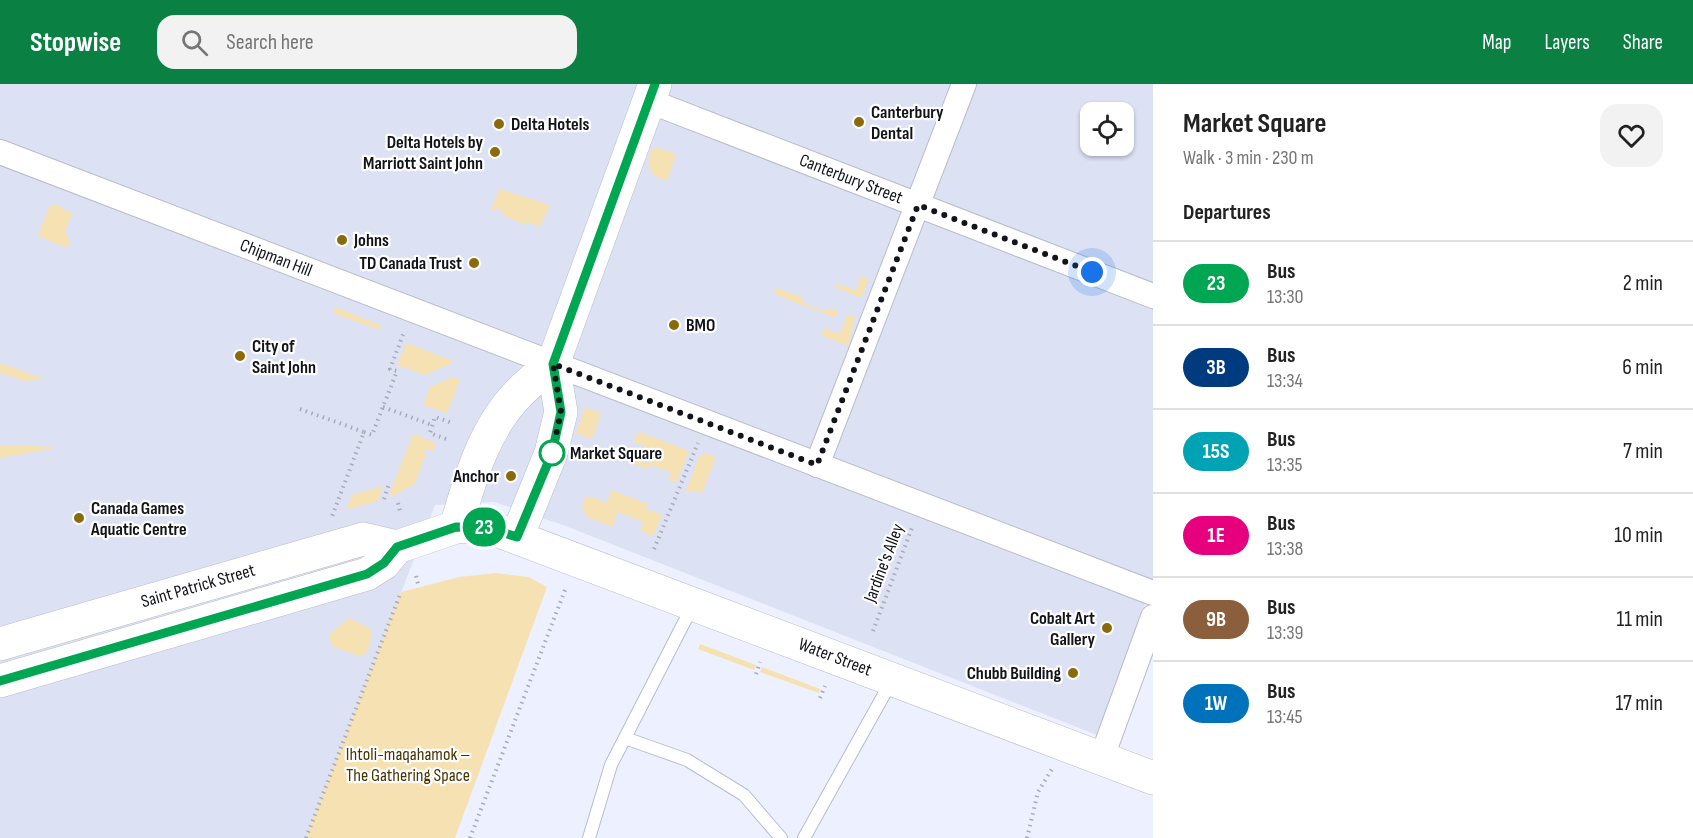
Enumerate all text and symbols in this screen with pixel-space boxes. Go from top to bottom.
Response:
search box [157,15,577,69]
text: Stopwise [30,26,121,59]
icon: search [178,26,211,59]
text: Search here [226,29,314,56]
text: Map [1482,30,1511,55]
text: Layers [1544,30,1590,55]
text: Share [1623,30,1663,55]
place label: Canterbury Dental [871,102,944,144]
map controls [1080,102,1134,156]
button: locate [1080,102,1134,156]
button: heart [1600,104,1663,167]
text: Market Square [1183,107,1326,140]
place label: Delta Hotels [511,114,589,135]
marker: Canterbury Dental [852,115,866,129]
marker: Delta Hotels [492,117,506,131]
place label: Delta Hotels by Marriott Saint John [363,132,484,174]
marker: Delta Hotels by Marriott Saint John [488,145,502,159]
text: Walk · 3 min · 230 m [1183,146,1314,170]
street label: Canterbury Street [796,150,906,209]
text: Departures [1183,199,1271,226]
place label: Johns [353,230,389,251]
marker: Johns [335,233,349,247]
street label: Chipman Hill [237,235,315,281]
place label: TD Canada Trust [359,253,462,274]
marker: TD Canada Trust [467,256,481,270]
your location [1077,257,1107,287]
text: Bus [1267,258,1296,285]
text: 2 min [1623,270,1663,297]
text: 23 [1207,271,1225,296]
text: 13:30 [1267,285,1303,309]
place label: BMO [686,315,715,336]
marker: BMO [667,318,681,332]
place label: City of Saint John [252,336,316,378]
text: Bus [1267,342,1296,369]
marker: City of Saint John [233,349,247,363]
text: 6 min [1622,354,1663,381]
text: 3B [1206,355,1226,380]
text: 13:34 [1267,369,1303,393]
text: Bus [1267,426,1296,453]
text: 7 min [1623,438,1663,465]
text: 15S [1203,439,1229,464]
marker: Market Square [539,440,565,466]
place label: Market Square [570,443,662,464]
text: 13:35 [1267,453,1303,477]
place label: Anchor [452,466,499,487]
marker: Anchor [504,469,518,483]
place label: Canada Games Aquatic Centre [90,498,187,540]
line badge: 23 [457,508,511,546]
text: Bus [1267,510,1296,537]
marker: Canada Games Aquatic Centre [72,511,86,525]
text: 23 [475,515,493,540]
street label: Jardine's Alley [859,521,909,606]
text: 10 min [1614,522,1663,549]
text: 1E [1207,523,1225,548]
text: 13:38 [1267,537,1303,561]
street label: Saint Patrick Street [139,560,258,612]
text: Bus [1267,594,1296,621]
text: 11 min [1616,606,1663,633]
text: 9B [1206,607,1226,632]
place label: Cobalt Art Gallery [1030,608,1096,650]
marker: Cobalt Art Gallery [1100,621,1114,635]
text: 13:39 [1267,621,1303,645]
street label: Water Street [795,633,875,681]
place label: Chubb Building [967,663,1061,684]
marker: Chubb Building [1066,666,1080,680]
text: Bus [1267,678,1296,705]
text: 17 min [1615,690,1663,717]
text: 1W [1205,691,1227,716]
text: 13:45 [1267,705,1303,729]
park label: Ihtoli-maqahamok – The Gathering Space [346,744,470,786]

